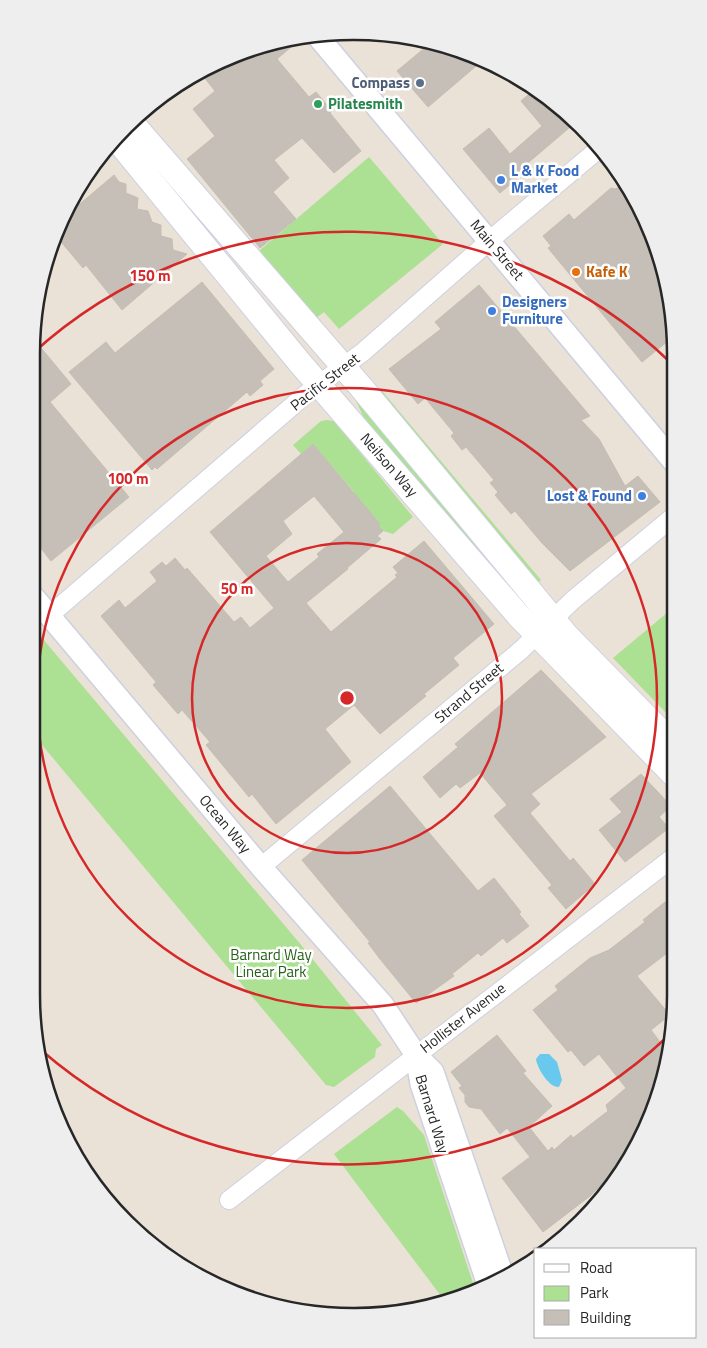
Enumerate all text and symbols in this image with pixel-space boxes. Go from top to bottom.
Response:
place label: Compass [351,71,410,94]
marker: Compass [414,77,426,89]
place label: Pilatesmith [328,92,403,115]
marker: Pilatesmith [312,98,324,110]
place label: L & K Food Market [511,159,579,199]
marker: L & K Food Market [495,174,507,186]
street label: Main Street [465,214,530,286]
place label: Kafe K [586,260,628,283]
text: 150 m [129,264,171,287]
marker: Kafe K [570,266,582,278]
place label: Designers Furniture [502,290,567,330]
marker: Designers Furniture [486,305,498,317]
street label: Pacific Street [285,347,365,416]
street label: Neilson Way [355,428,424,502]
text: 100 m [107,467,149,490]
place label: Lost & Found [547,484,632,507]
marker: Lost & Found [636,490,648,502]
text: 50 m [221,577,253,600]
street label: Strand Street [429,656,509,728]
centre of rings [338,689,356,707]
street label: Ocean Way [194,789,257,858]
park label: Barnard Way Linear Park [230,943,312,983]
street label: Hollister Avenue [415,977,511,1059]
street label: Barnard Way [410,1072,455,1156]
legend [534,1248,697,1338]
text: Road [580,1256,612,1279]
text: Park [580,1281,609,1304]
text: Building [580,1306,631,1329]

